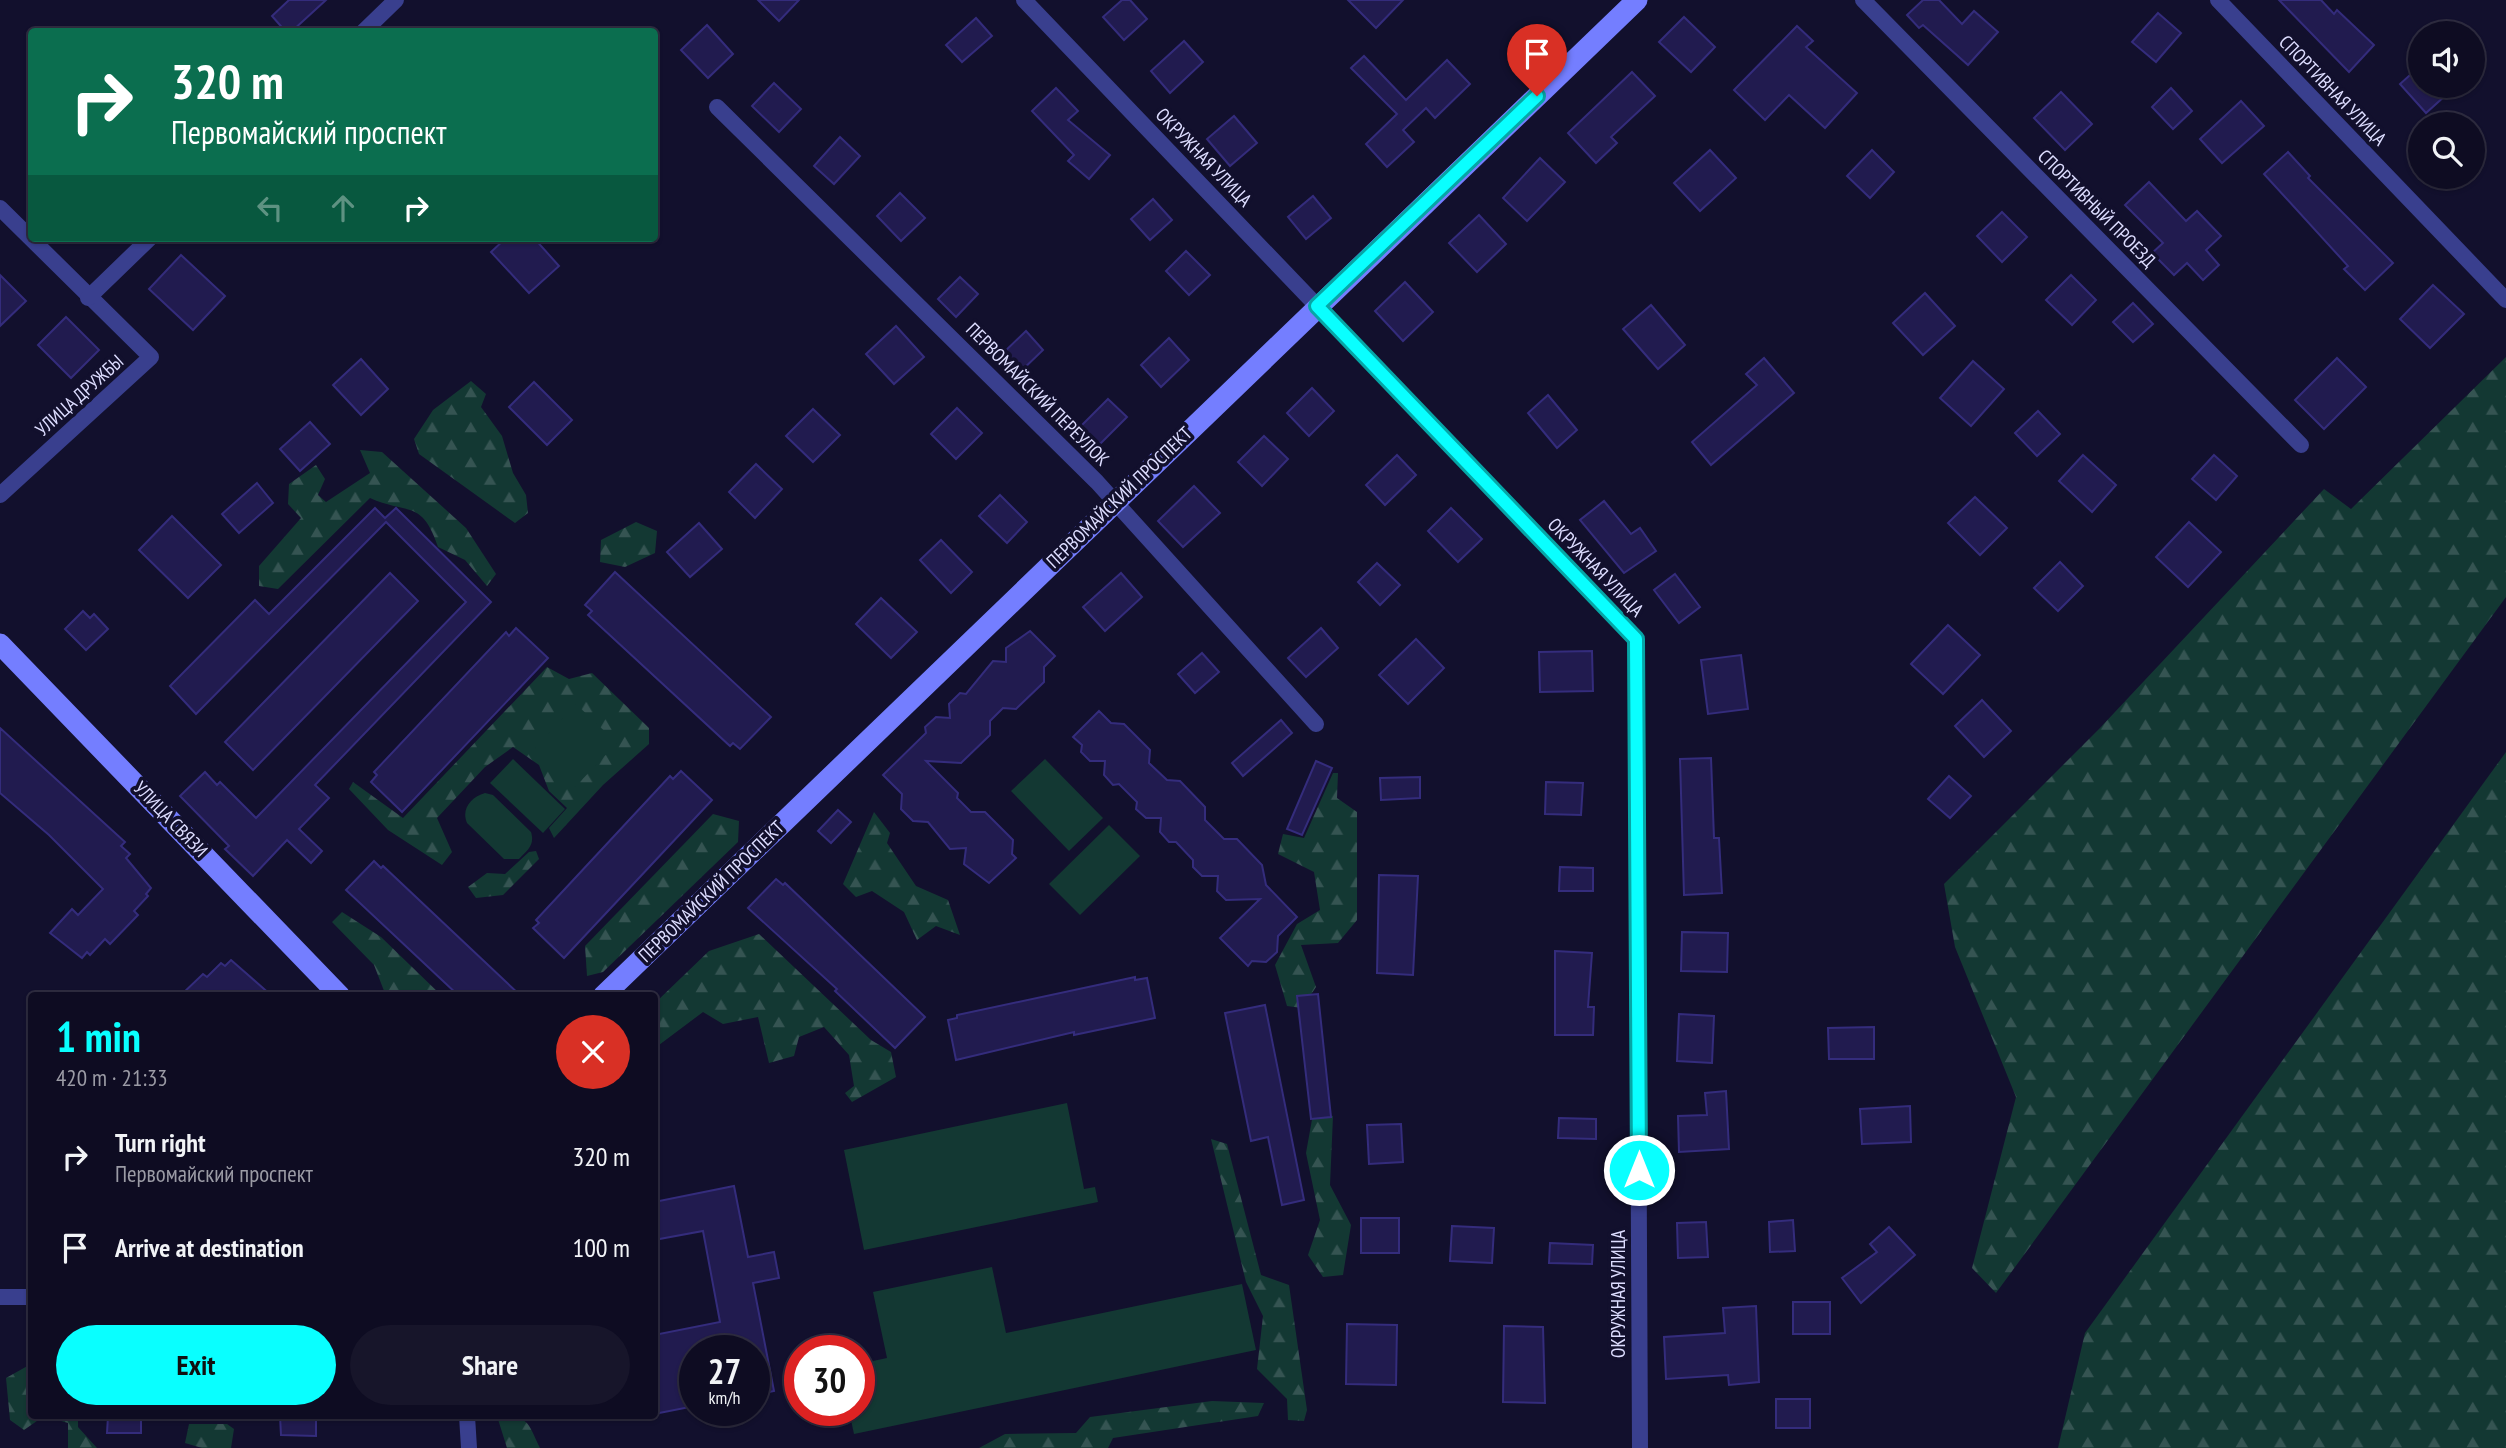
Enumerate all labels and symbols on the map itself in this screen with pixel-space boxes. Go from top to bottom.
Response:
pin [1507,24,1567,96]
street label: СПОРТИВНАЯ УЛИЦА [2274,30,2392,150]
street label: ОКРУЖНАЯ УЛИЦА [1151,103,1257,211]
street label: СПОРТИВНЫЙ ПРОЕЗД [2033,144,2161,272]
street label: ПЕРВОМАЙСКИЙ ПЕРЕУЛОК [961,317,1115,471]
street label: УЛИЦА ДРУЖБЫ [30,349,128,441]
street label: ПЕРВОМАЙСКИЙ ПРОСПЕКТ [1041,421,1197,573]
street label: ОКРУЖНАЯ УЛИЦА [1543,513,1649,621]
street label: УЛИЦА СВЯЗИ [129,776,213,862]
street label: ПЕРВОМАЙСКИЙ ПРОСПЕКТ [633,815,789,967]
position arrow [1602,1133,1676,1207]
street label: ОКРУЖНАЯ УЛИЦА [1606,1230,1630,1358]
speed limit sign: 30 [784,1335,875,1426]

